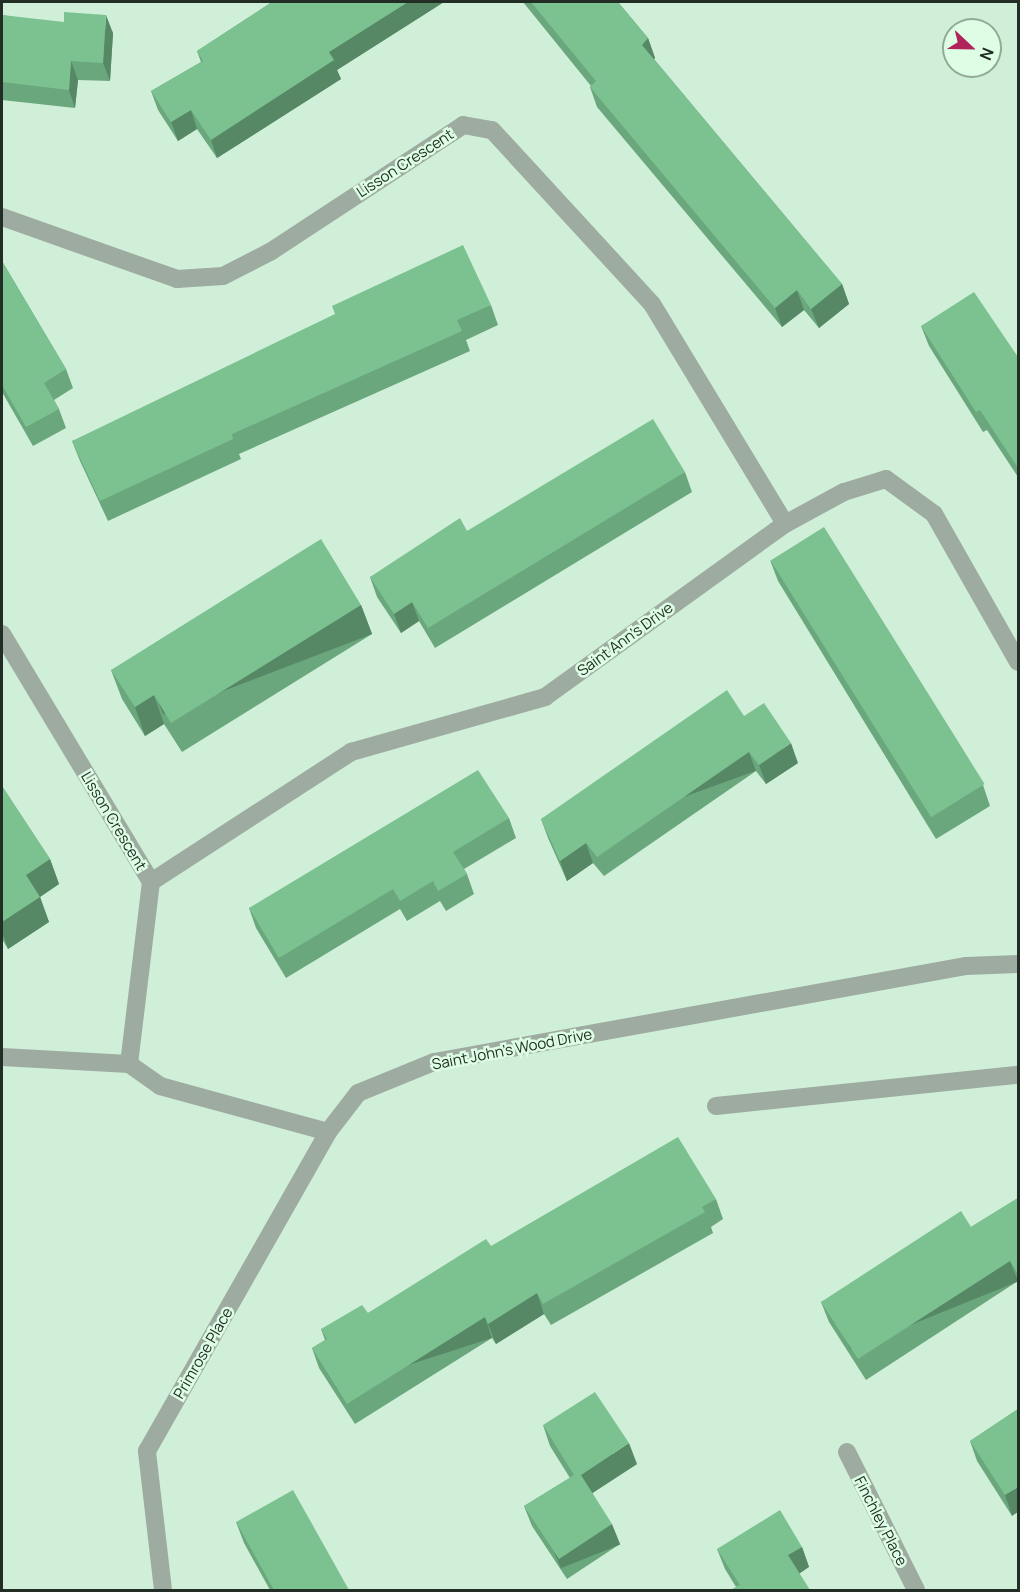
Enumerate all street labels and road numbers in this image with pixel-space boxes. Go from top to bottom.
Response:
street label: Lisson Crescent [353,125,457,201]
street label: Saint Ann's Drive [574,598,676,680]
street label: Lisson Crescent [77,768,151,874]
street label: Saint John's Wood Drive [430,1025,594,1073]
street label: Primrose Place [170,1304,236,1402]
street label: Finchley Place [851,1473,911,1569]

